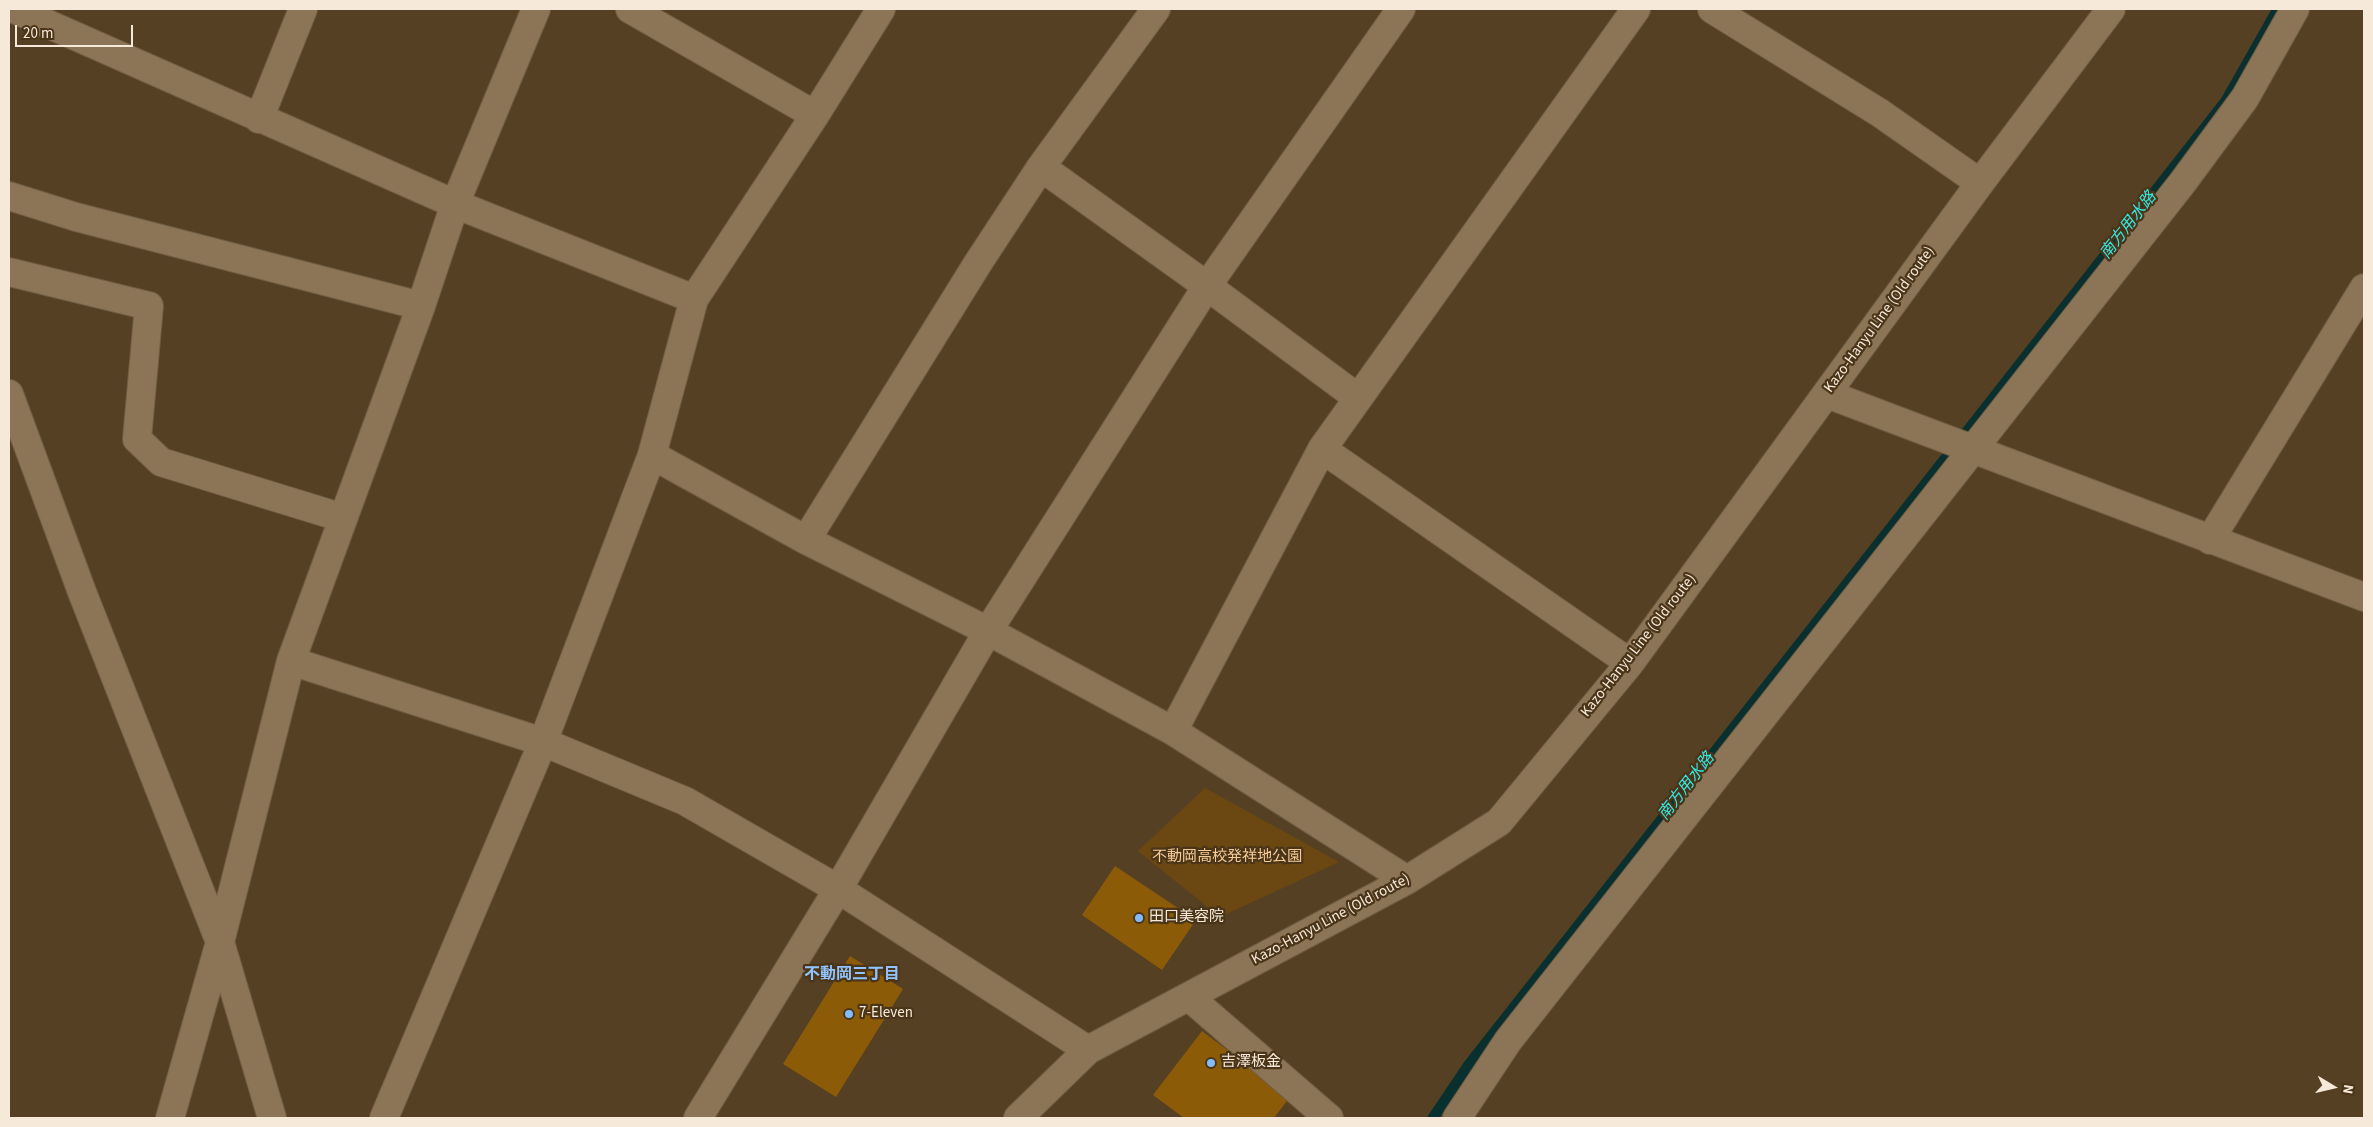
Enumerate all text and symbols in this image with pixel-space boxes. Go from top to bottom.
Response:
scale bar [18,15,135,47]
text: 20 m [23,23,53,44]
water label: 南方用水路 [2097,189,2161,263]
street label: Kazo-Hanyu Line (Old route) [1821,243,1939,397]
street label: Kazo-Hanyu Line (Old route) [1578,571,1700,721]
water label: 南方用水路 [1655,750,1719,824]
park label: 不動岡高校発祥地公園 [1152,849,1302,867]
street label: Kazo-Hanyu Line (Old route) [1249,871,1413,969]
place label: 田口美容院 [1149,909,1224,927]
marker: 田口美容院 [1133,912,1145,924]
district label: 不動岡三丁目 [804,965,900,985]
place label: 7-Eleven [859,1005,913,1023]
marker: 7-Eleven [843,1008,855,1020]
place label: 吉澤板金 [1221,1054,1281,1072]
marker: 吉澤板金 [1205,1057,1217,1069]
north arrow [2308,1062,2358,1112]
text: N [2337,1083,2358,1096]

